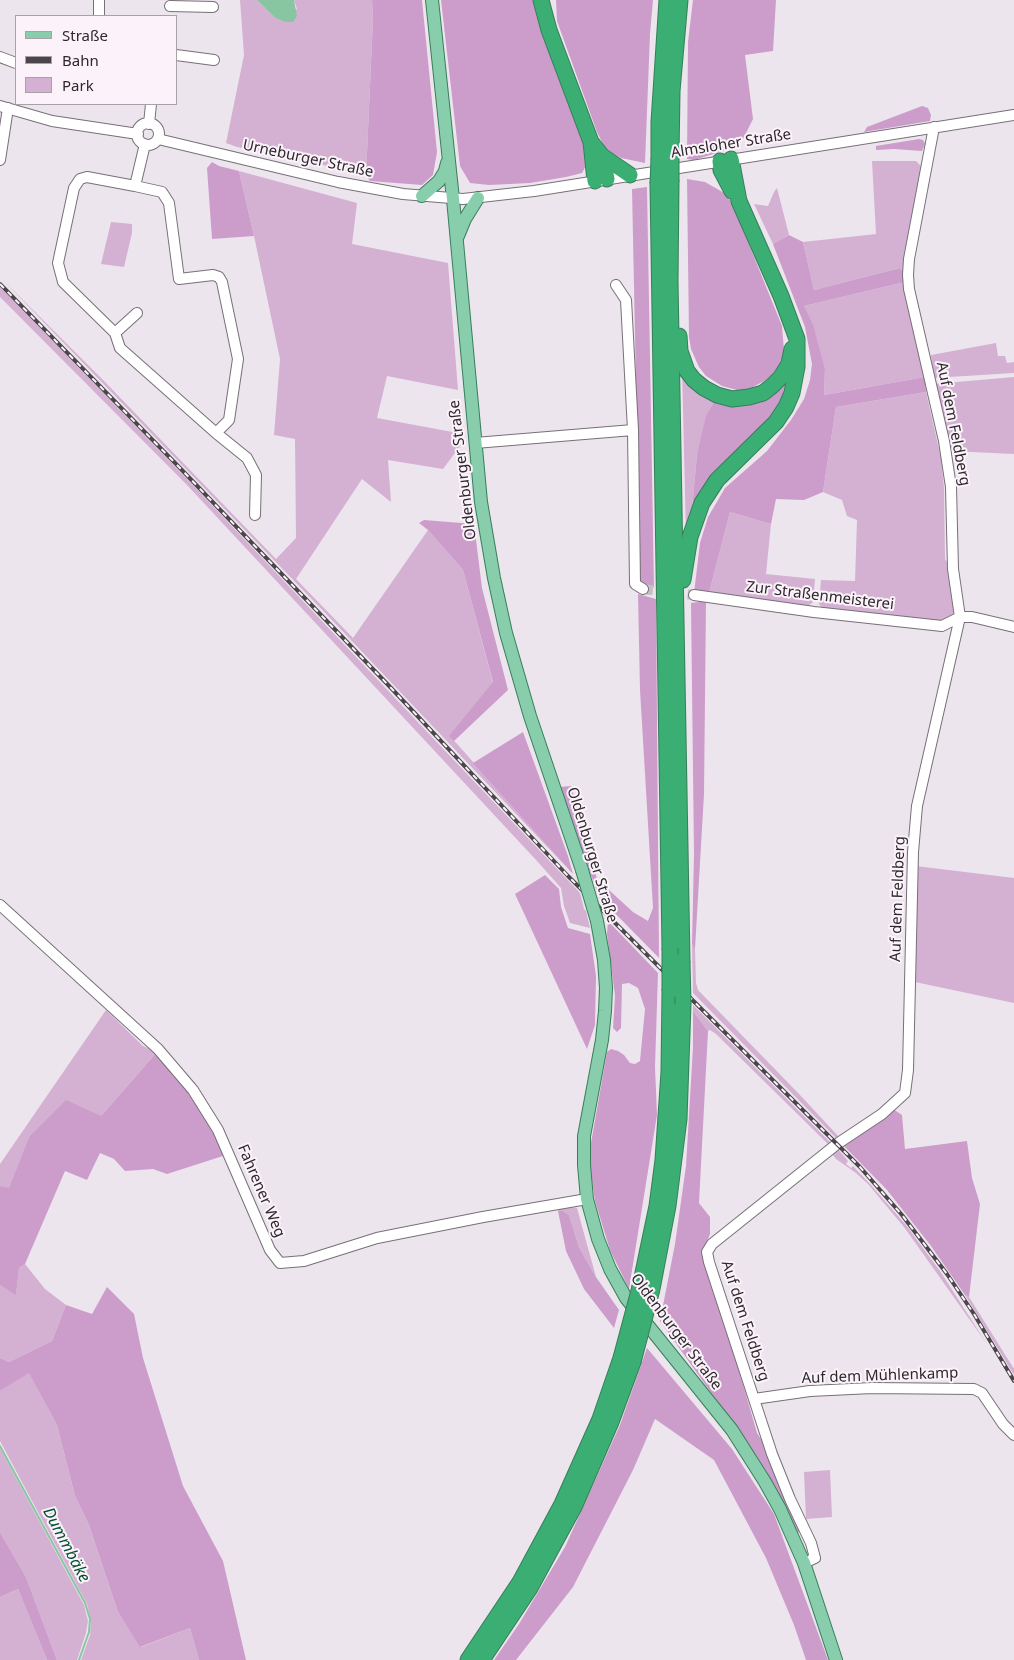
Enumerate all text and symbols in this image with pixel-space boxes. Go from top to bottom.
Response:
legend [15,15,178,105]
text: Straße [62,25,108,45]
text: Bahn [62,50,99,70]
text: Park [62,75,94,95]
street label: Almsloher Straße [670,126,792,162]
street label: Urneburger Straße [241,136,375,182]
street label: Auf dem Feldberg [932,361,974,487]
street label: Oldenburger Straße [445,399,481,541]
street label: Zur Straßenmeisterei [745,578,895,614]
street label: Oldenburger Straße [563,785,621,925]
street label: Auf dem Feldberg [887,836,909,962]
street label: Fahrener Weg [233,1142,289,1240]
street label: Auf dem Feldberg [717,1258,773,1384]
street label: Oldenburger Straße [626,1270,726,1394]
street label: Auf dem Mühlenkamp [801,1364,959,1388]
water label: Dummbäke [38,1504,94,1586]

